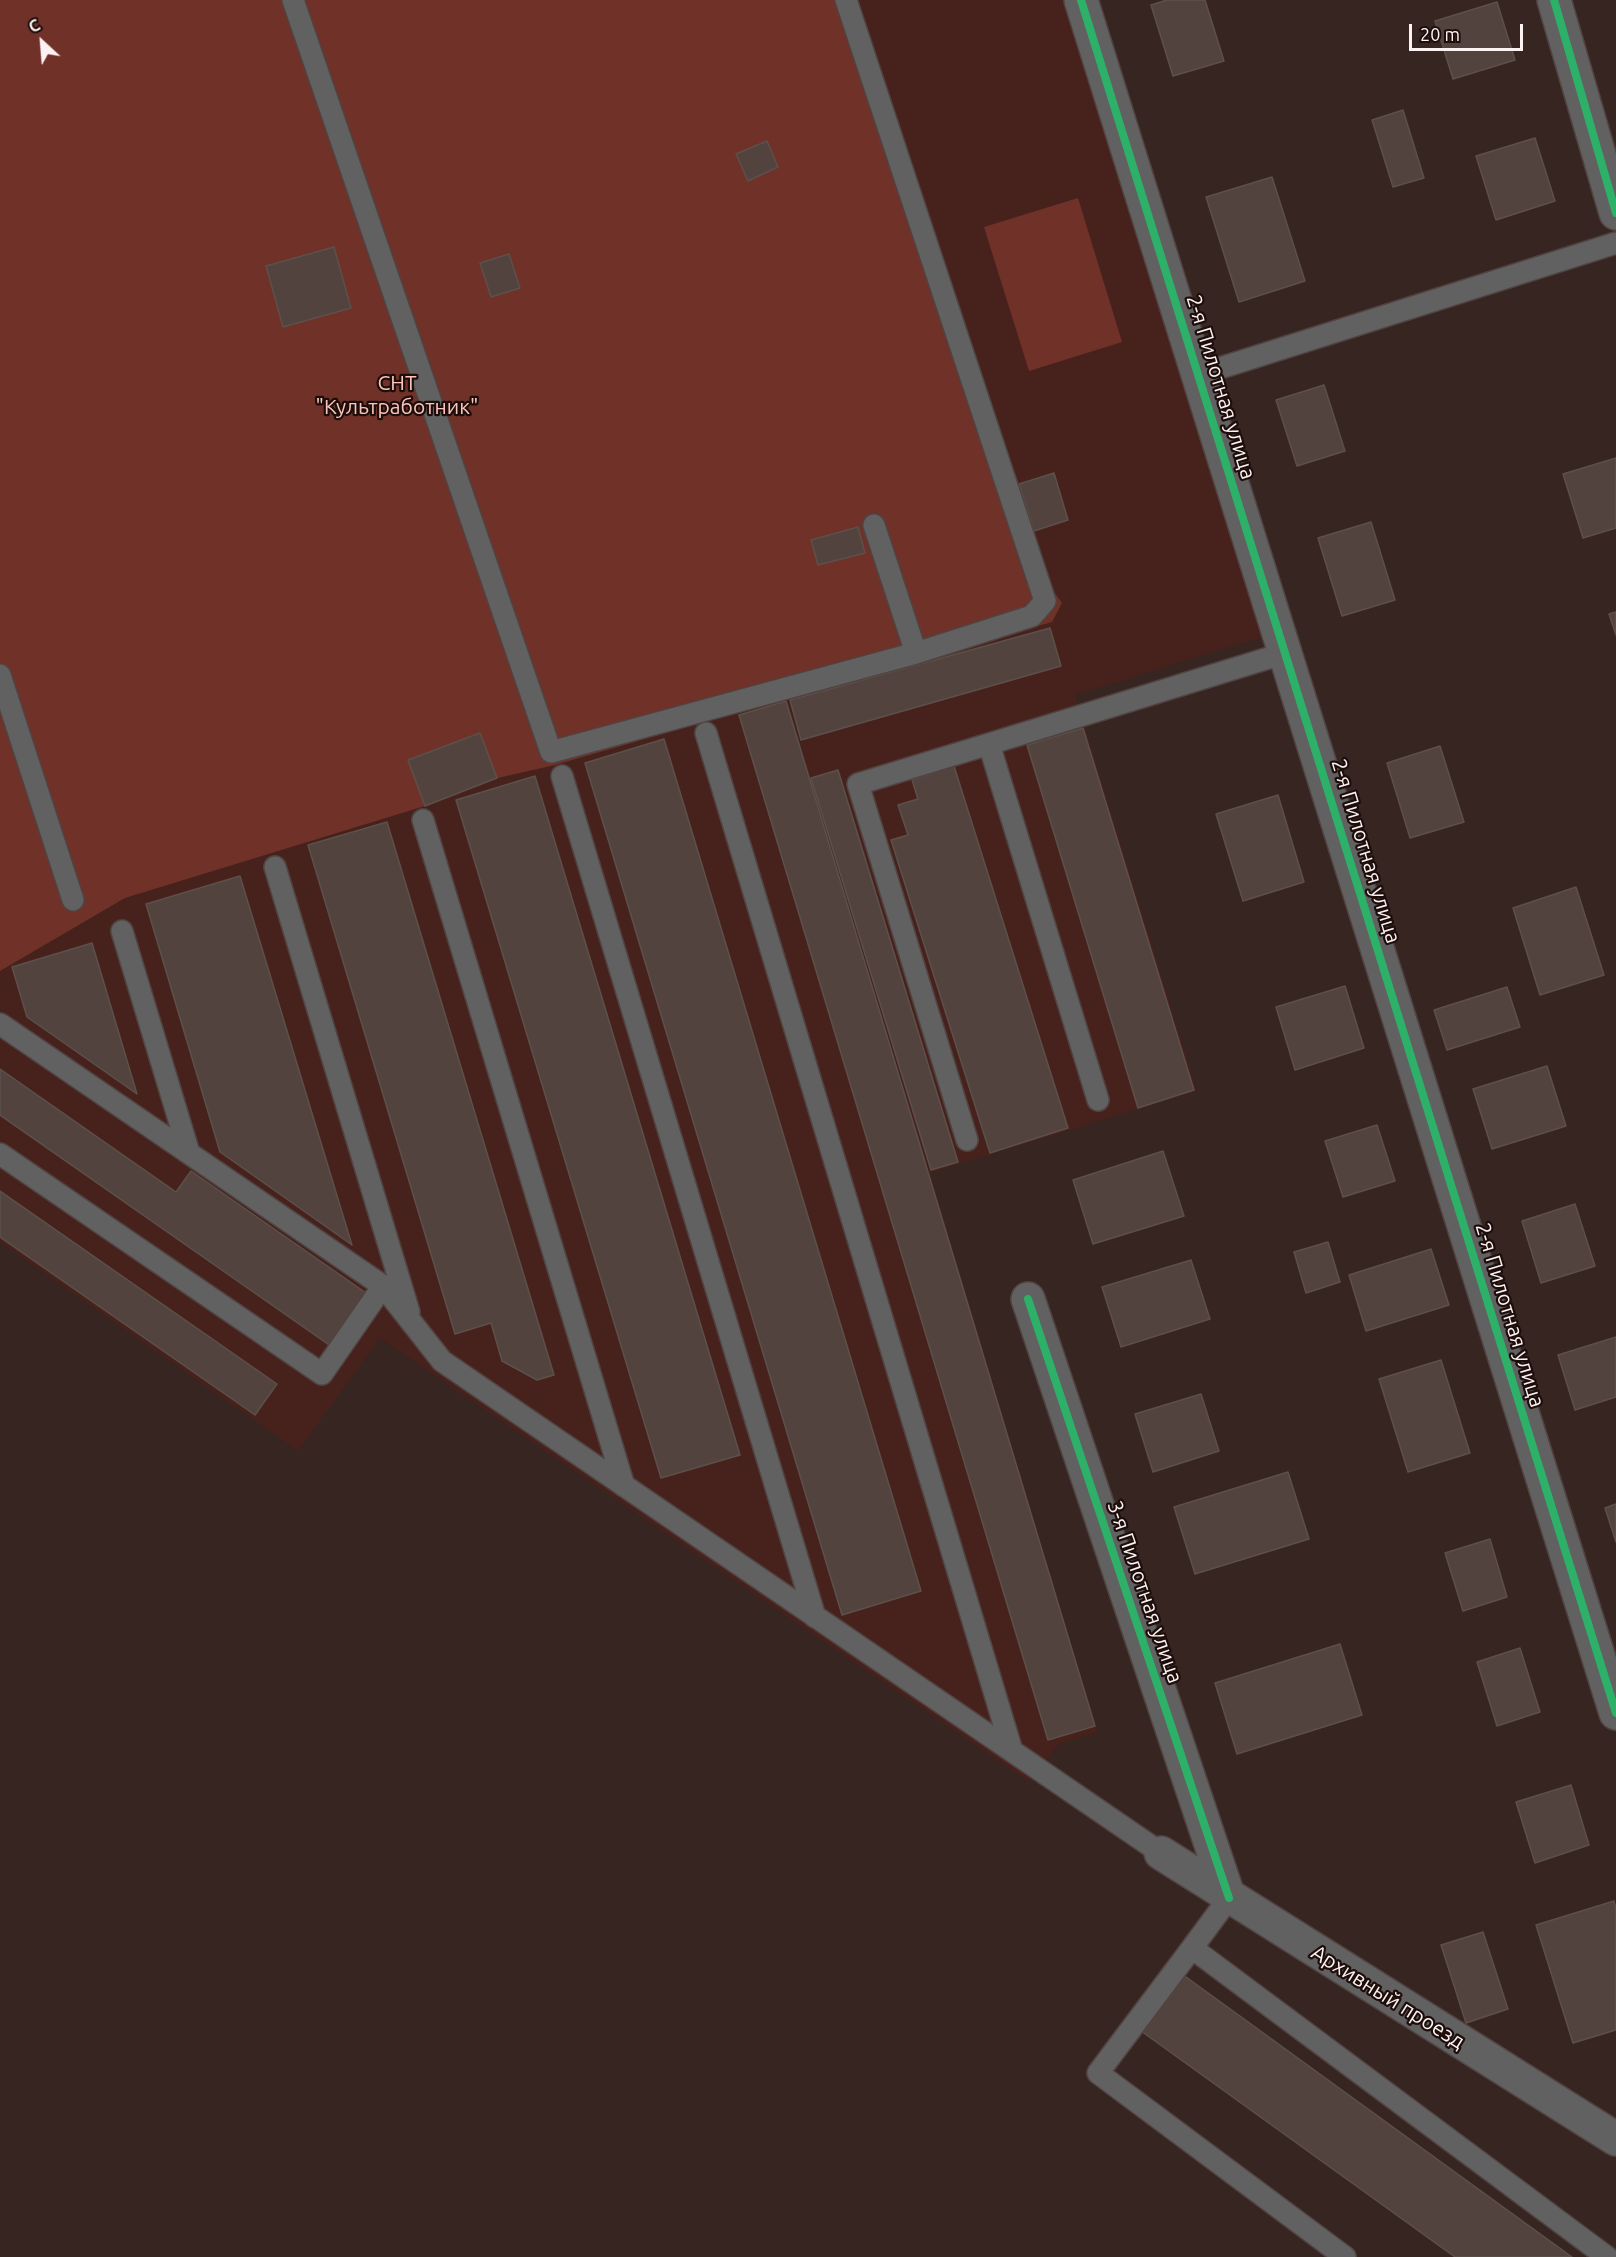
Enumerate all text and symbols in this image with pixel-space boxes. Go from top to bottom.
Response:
north arrow [12,12,72,72]
scale bar [1412,12,1526,50]
text: С [26,15,43,36]
text: 20 m [1420,24,1460,44]
street label: 2-я Пилотная улица [1181,292,1261,482]
park label: СНТ "Культработник" [316,370,478,420]
street label: 2-я Пилотная улица [1326,756,1406,946]
street label: 2-я Пилотная улица [1470,1220,1550,1410]
street label: 3-я Пилотная улица [1102,1497,1188,1687]
street label: Архивный проезд [1307,1940,1469,2054]

